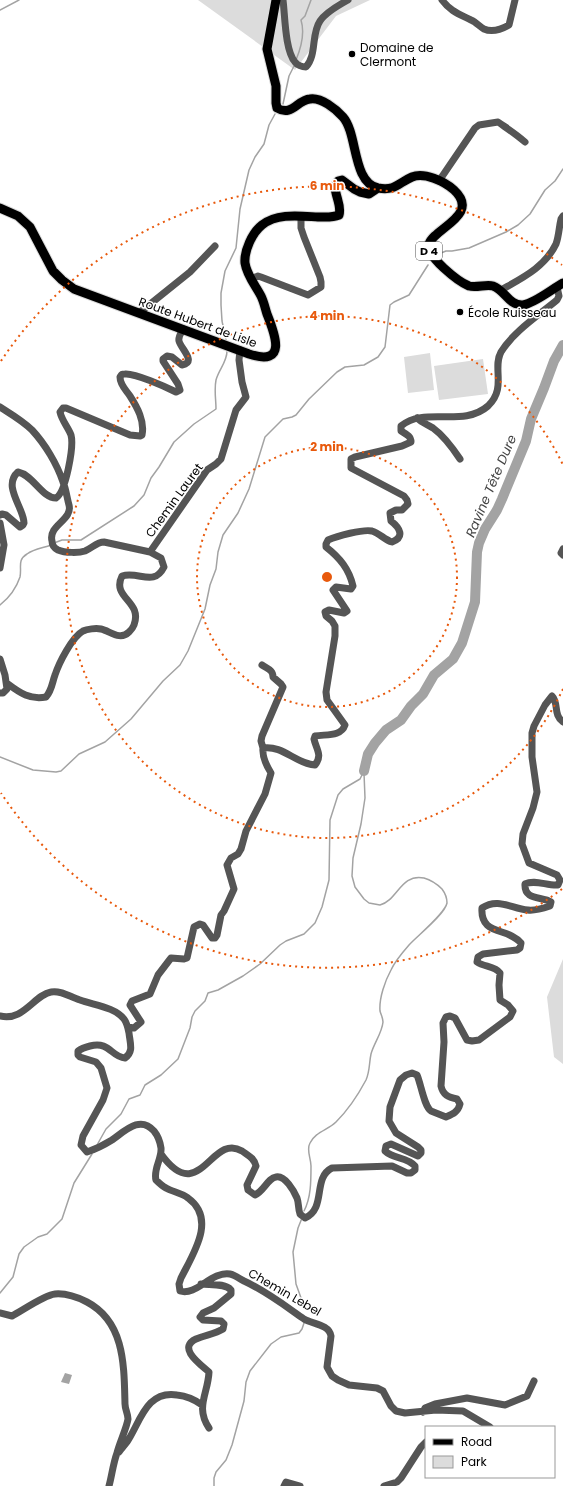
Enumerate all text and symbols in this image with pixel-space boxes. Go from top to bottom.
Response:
place label: Domaine de Clermont [360,39,433,70]
marker: Domaine de Clermont [347,49,357,59]
text: 6 min [310,177,344,194]
road number: D 4 [416,242,442,260]
street label: Route Hubert de Lisle [136,293,260,351]
place label: École Ruisseau [468,304,556,321]
text: 4 min [309,307,345,324]
marker: École Ruisseau [455,307,465,317]
water label: Ravine Tête Dure [461,432,521,540]
text: 2 min [310,438,344,455]
street label: Chemin Lauret [141,459,207,541]
centre of rings [320,570,334,584]
street label: Chemin Lebel [245,1264,325,1320]
legend [425,1426,555,1478]
text: Road [461,1433,492,1450]
text: Park [461,1453,488,1470]

